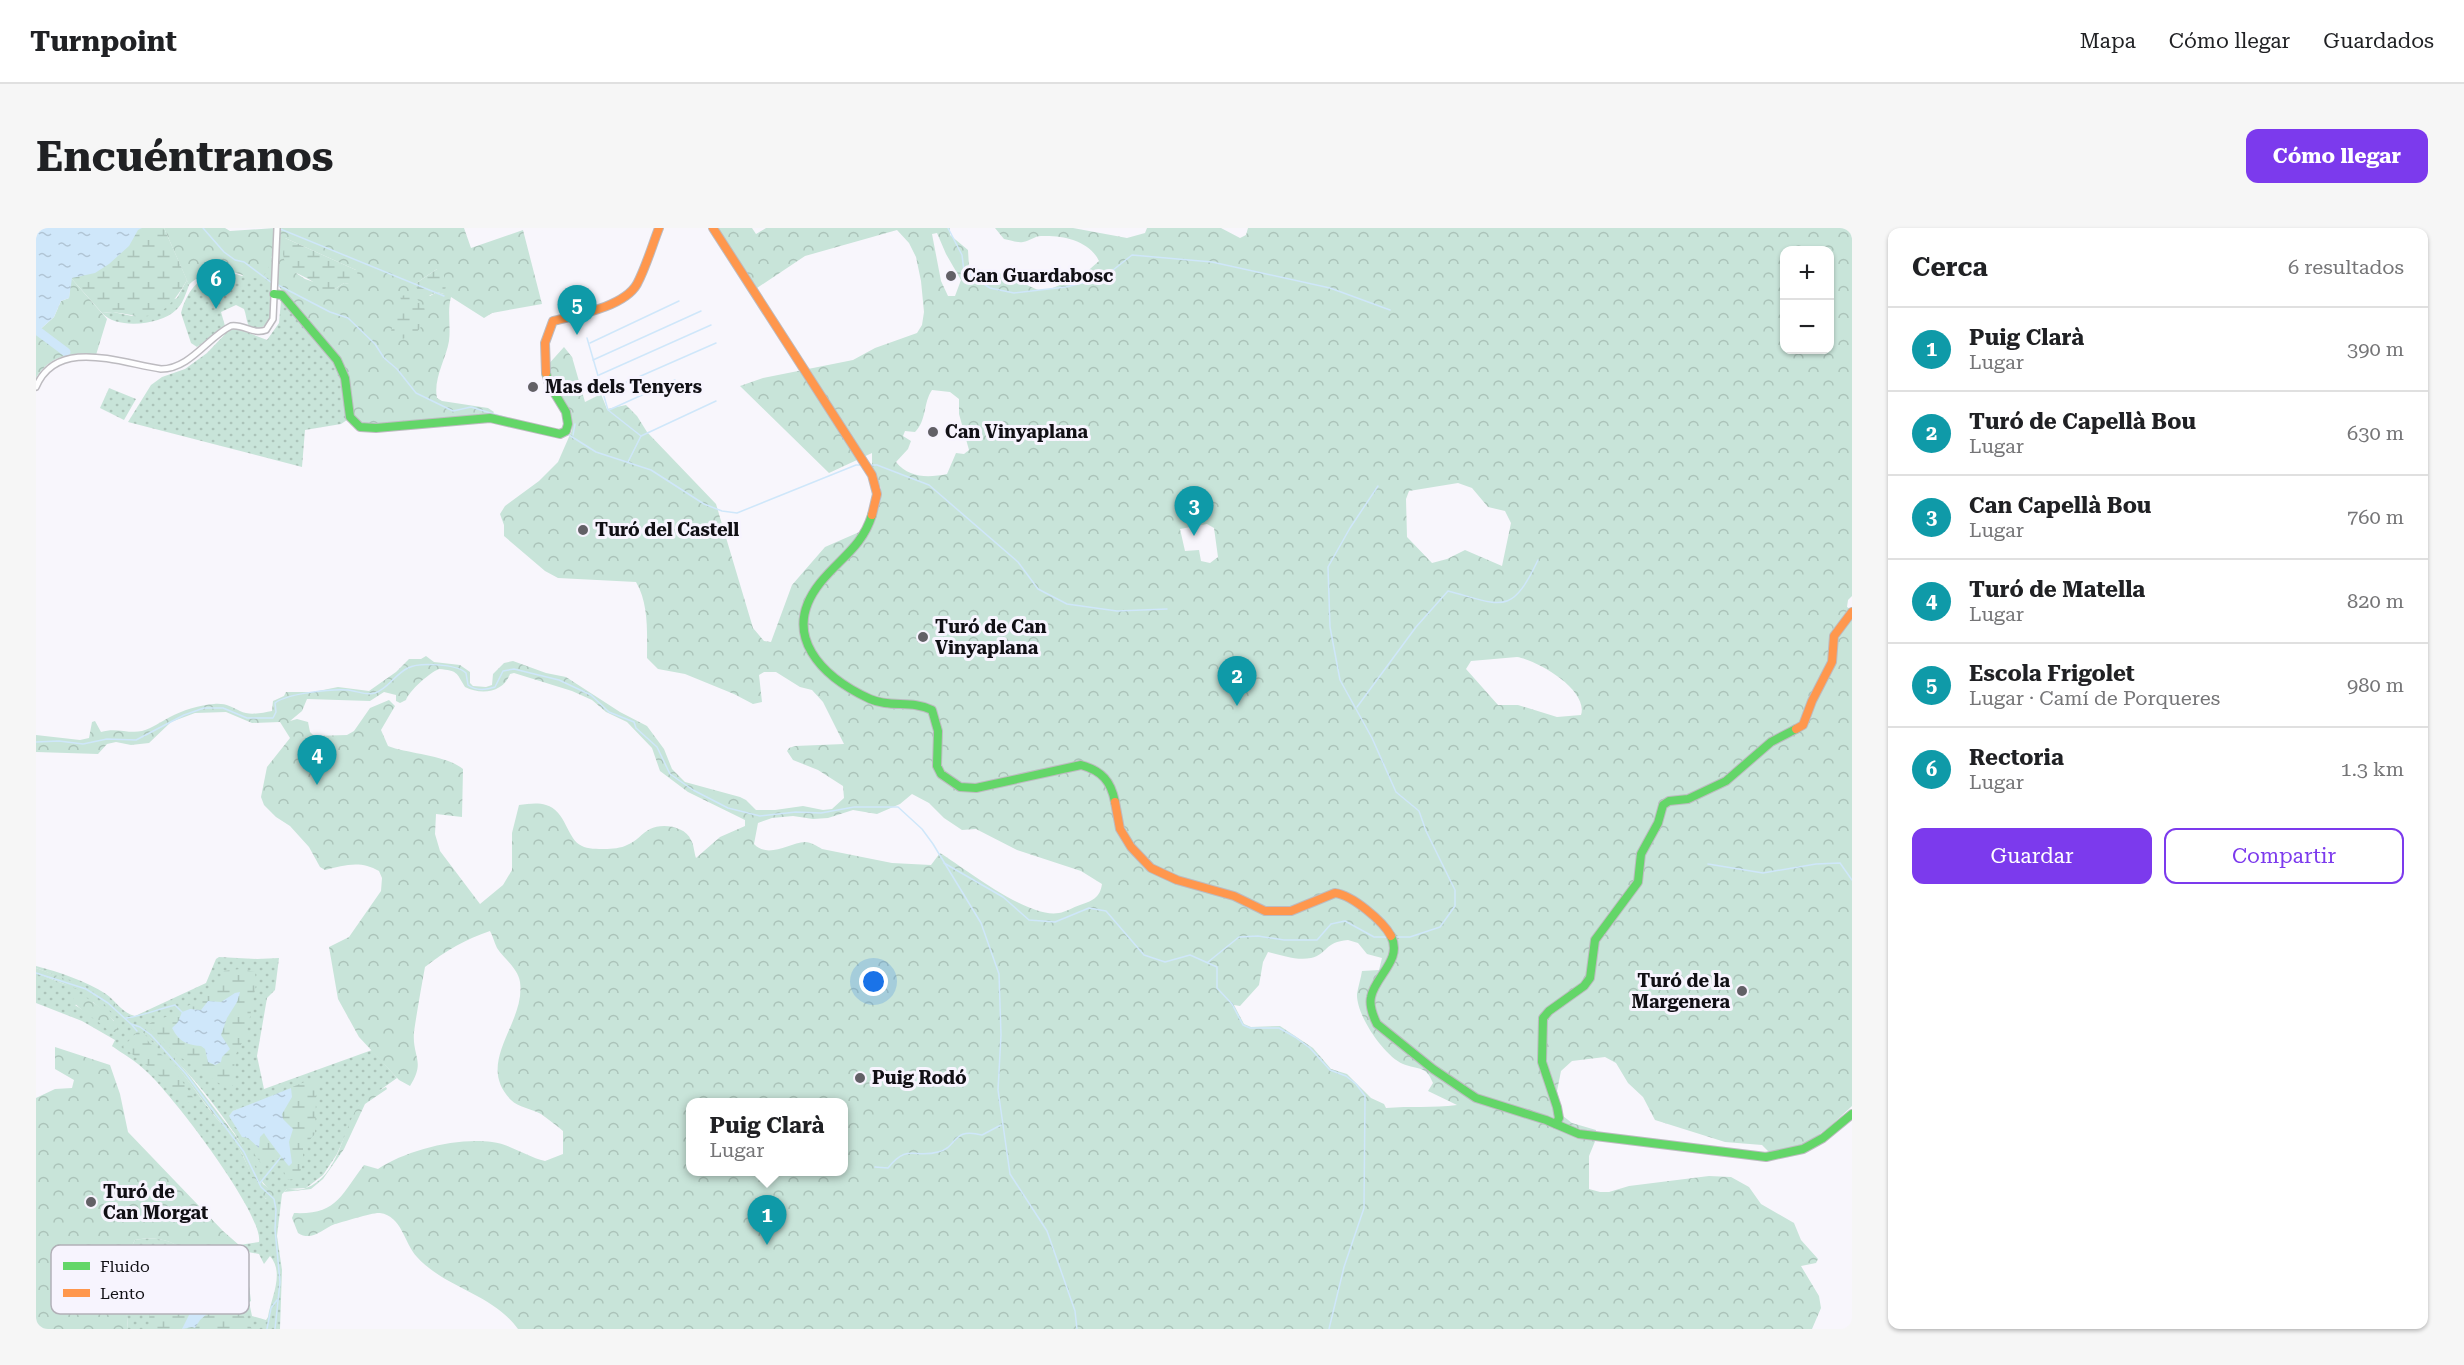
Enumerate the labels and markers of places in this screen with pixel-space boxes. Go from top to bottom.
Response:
pin: 6 [196,260,236,309]
place label: Can Guardabosc [963,265,1113,286]
marker: Can Guardabosc [944,269,958,283]
pin: 5 [558,285,596,335]
place label: Mas dels Tenyers [545,376,702,397]
marker: Mas dels Tenyers [526,380,540,394]
place label: Can Vinyaplana [945,421,1089,442]
marker: Can Vinyaplana [926,425,940,439]
pin: 3 [1174,486,1214,536]
place label: Turó del Castell [595,519,739,540]
marker: Turó del Castell [576,523,590,537]
place label: Turó de Can Vinyaplana [935,616,1047,658]
marker: Turó de Can Vinyaplana [916,630,930,644]
pin: 2 [1218,656,1256,706]
pin: 4 [298,736,336,785]
place label: Turó de la Margenera [1632,970,1730,1012]
marker: Turó de la Margenera [1735,984,1749,998]
place label: Puig Rodó [872,1067,967,1088]
marker: Puig Rodó [853,1071,867,1085]
place label: Turó de Can Morgat [103,1181,208,1223]
marker: Turó de Can Morgat [84,1195,98,1209]
pin: 1 [748,1196,786,1245]

